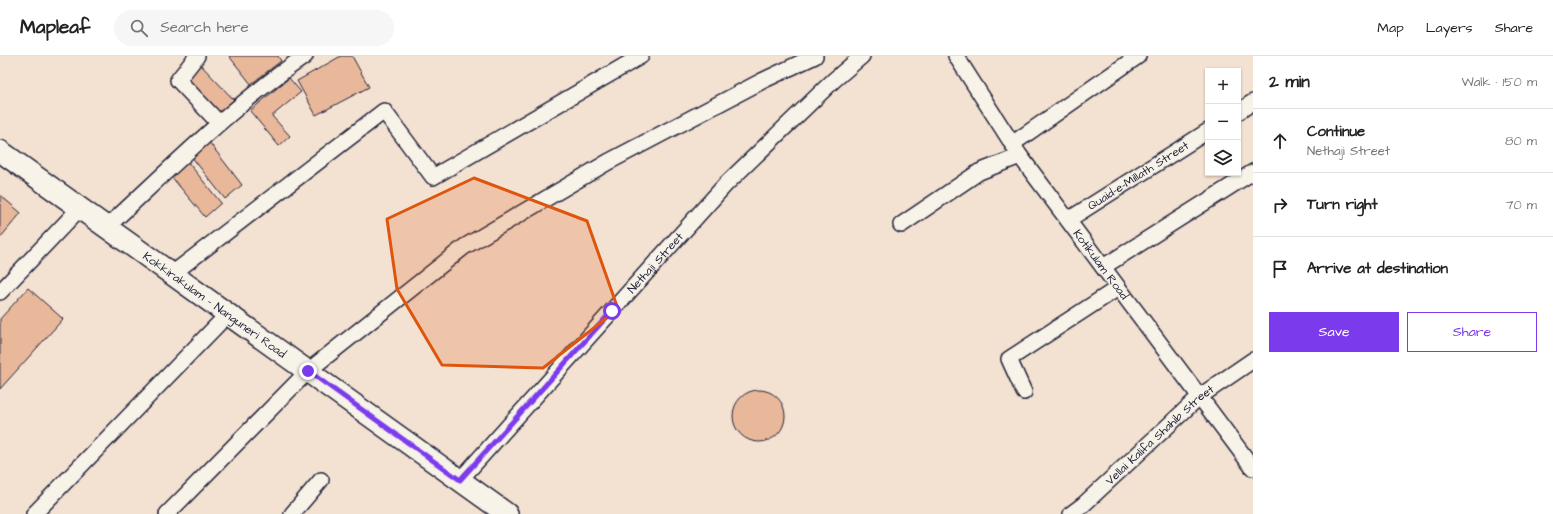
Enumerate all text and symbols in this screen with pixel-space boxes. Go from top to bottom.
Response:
search box [114,10,394,46]
text: Mapleaf [20,14,90,41]
icon: search [128,17,150,39]
text: Search here [160,17,249,38]
text: Map [1377,18,1404,38]
text: Layers [1426,18,1473,38]
text: Share [1495,18,1533,38]
map controls [1205,68,1241,176]
button: + [1205,68,1241,104]
text: 2 min [1269,70,1310,94]
text: Walk · 150 m [1462,73,1537,91]
button: − [1205,104,1241,140]
text: Continue [1307,121,1365,142]
icon: ahead [1269,130,1291,152]
text: 80 m [1505,132,1537,150]
street label: Quaid-e-Millath Street [1084,137,1192,214]
button: layers [1205,140,1241,176]
text: Nethaji Street [1307,142,1390,160]
icon: right [1269,194,1291,216]
text: Turn right [1307,194,1378,215]
text: 70 m [1505,196,1537,214]
street label: Kotikulam Road [1069,226,1133,303]
street label: Nethaji Street [623,228,687,297]
street label: Kokkirakulam - Nanguneri Road [139,247,290,362]
icon: arrive [1269,258,1291,280]
text: Arrive at destination [1307,258,1448,279]
route start [603,302,621,320]
button: Save [1269,312,1399,352]
button: Share [1407,312,1537,352]
route end [299,362,317,380]
street label: Vellai Kalifa Shahib Street [1101,381,1217,489]

